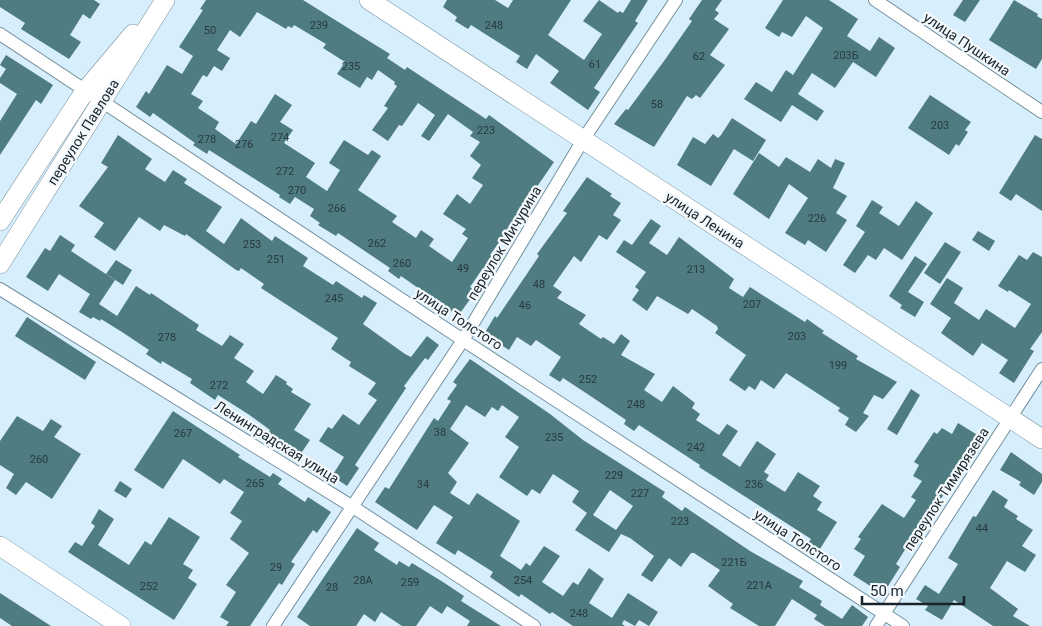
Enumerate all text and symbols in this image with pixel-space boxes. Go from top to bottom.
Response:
street label: улица Пушкина [921,9,1013,79]
house number: 239 [310,19,328,32]
house number: 248 [485,19,503,32]
house number: 50 [204,24,216,37]
house number: 203Б [833,49,859,62]
house number: 62 [693,50,705,63]
house number: 61 [589,58,601,71]
house number: 235 [342,60,360,73]
street label: переулок Павлова [44,76,122,188]
house number: 58 [651,98,663,111]
house number: 203 [931,119,949,132]
house number: 223 [477,124,495,137]
house number: 274 [271,131,289,144]
house number: 278 [198,133,216,146]
house number: 276 [235,138,253,151]
house number: 272 [276,165,294,178]
street label: переулок Мичурина [464,183,544,303]
house number: 270 [288,184,306,197]
street label: улица Ленина [662,188,748,252]
house number: 266 [328,202,346,215]
house number: 226 [808,212,826,225]
house number: 262 [368,237,386,250]
house number: 253 [243,238,261,251]
house number: 251 [267,253,285,266]
house number: 260 [393,257,411,270]
house number: 49 [457,262,469,275]
house number: 213 [687,263,705,276]
house number: 48 [533,278,545,291]
street label: улица Толстого [412,285,506,353]
house number: 245 [325,292,343,305]
house number: 207 [743,298,761,311]
house number: 46 [519,299,531,312]
house number: 203 [788,330,806,343]
house number: 278 [158,331,176,344]
house number: 199 [829,359,847,372]
house number: 252 [579,373,597,386]
house number: 272 [210,379,228,392]
street label: Ленинградская улица [212,397,342,487]
house number: 248 [627,398,645,411]
street label: переулок Тимирязева [900,424,992,554]
house number: 38 [434,426,446,439]
house number: 267 [174,427,192,440]
house number: 235 [545,431,563,444]
house number: 242 [687,441,705,454]
house number: 260 [30,453,48,466]
house number: 229 [605,469,623,482]
house number: 265 [246,477,264,490]
house number: 34 [417,478,429,491]
house number: 236 [745,478,763,491]
house number: 227 [631,487,649,500]
street label: улица Толстого [751,506,845,574]
house number: 223 [671,515,689,528]
house number: 44 [976,522,988,535]
house number: 221Б [721,556,747,569]
house number: 29 [270,561,282,574]
house number: 28А [353,574,374,587]
house number: 254 [514,574,532,587]
scale bar [862,574,964,606]
house number: 259 [401,576,419,589]
house number: 221А [746,579,773,592]
house number: 252 [140,580,158,593]
house number: 28 [326,581,338,594]
text: 50 m [870,582,904,600]
house number: 248 [570,607,588,620]

